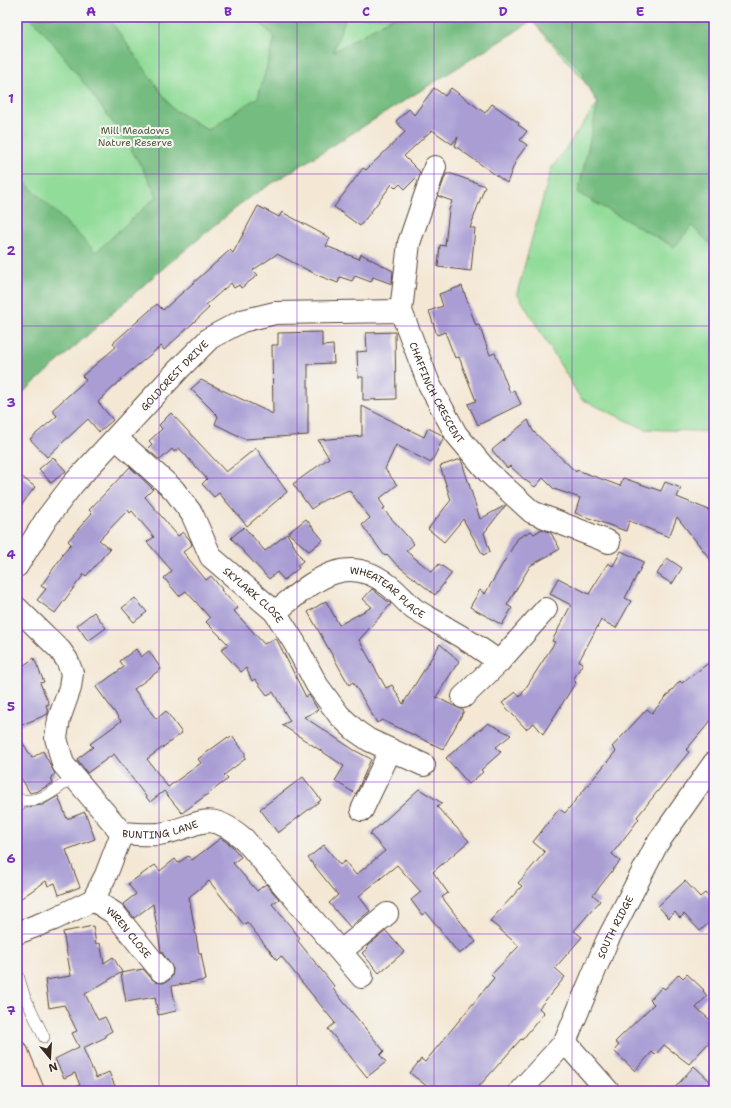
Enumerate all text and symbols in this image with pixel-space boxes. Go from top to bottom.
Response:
text: A [86,3,96,20]
text: B [224,3,232,20]
text: C [362,3,370,20]
text: D [498,3,508,20]
text: E [636,3,645,20]
text: 1 [8,90,14,107]
park label: Mill Meadows Nature Reserve [98,124,173,149]
text: 2 [6,242,16,259]
street label: GOLDCREST DRIVE [137,337,211,413]
street label: CHAFFINCH CRESCENT [407,340,467,446]
text: 3 [6,394,16,411]
text: 4 [6,546,16,563]
street label: WHEATEAR PLACE [349,563,427,621]
street label: SKYLARK CLOSE [221,564,287,625]
text: 5 [7,698,15,715]
street label: BUNTING LANE [122,817,200,841]
text: 6 [6,850,16,867]
street label: SOUTH RIDGE [594,893,636,960]
street label: WREN CLOSE [104,903,154,961]
text: 7 [6,1002,16,1019]
north arrow [30,1038,70,1078]
text: N [46,1059,59,1076]

